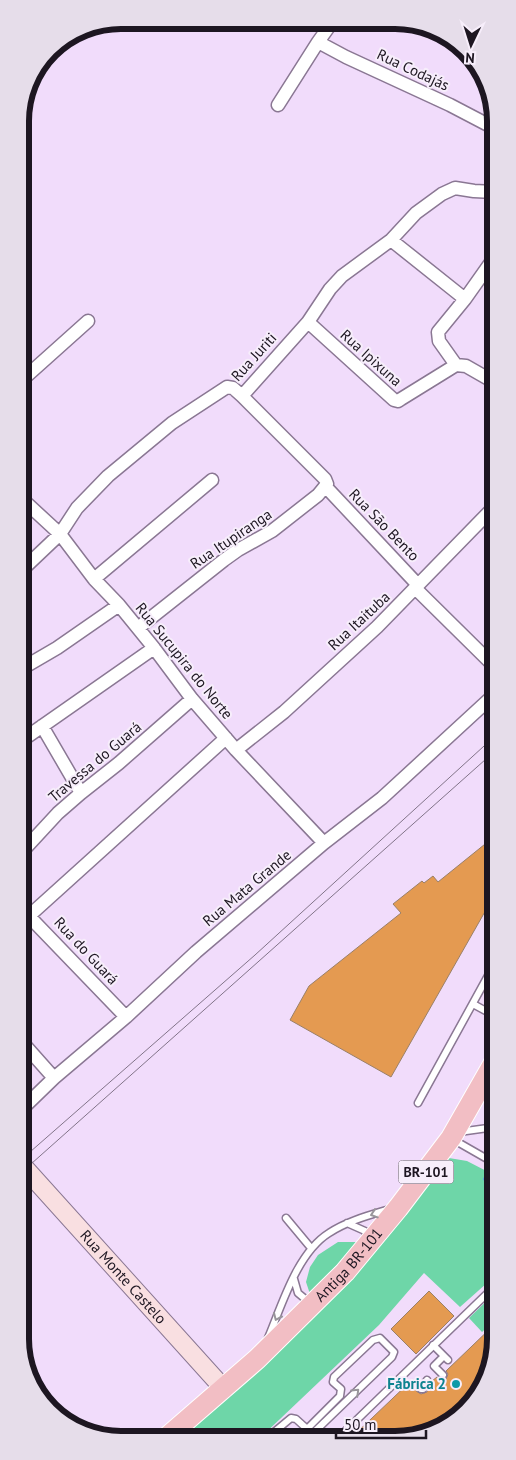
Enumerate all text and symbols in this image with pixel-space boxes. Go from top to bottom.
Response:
north arrow [446,20,496,70]
street label: Rua Codajás [374,45,452,95]
text: N [465,49,475,67]
street label: Rua Ipixuna [337,325,406,390]
street label: Rua Juriti [227,328,280,385]
street label: Rua São Bento [345,484,424,565]
street label: Rua Itupiranga [186,504,275,573]
street label: Rua Itaituba [324,587,394,654]
street label: Rua Sucupira do Norte [132,599,237,723]
street label: Travessa do Guará [44,717,145,806]
street label: Rua Mata Grande [199,845,295,930]
street label: Rua do Guará [50,913,123,988]
road number: BR-101 [398,1160,454,1184]
one-way arrow [370,1208,379,1218]
street label: Antiga BR-101 [311,1224,386,1306]
street label: Rua Monte Castelo [76,1226,171,1328]
one-way arrow [272,1312,283,1321]
place label: Fábrica 2 [387,1374,446,1393]
marker: Fábrica 2 [450,1378,462,1390]
one-way arrow [350,1389,359,1398]
scale bar [336,1408,426,1440]
text: 50 m [344,1415,377,1434]

